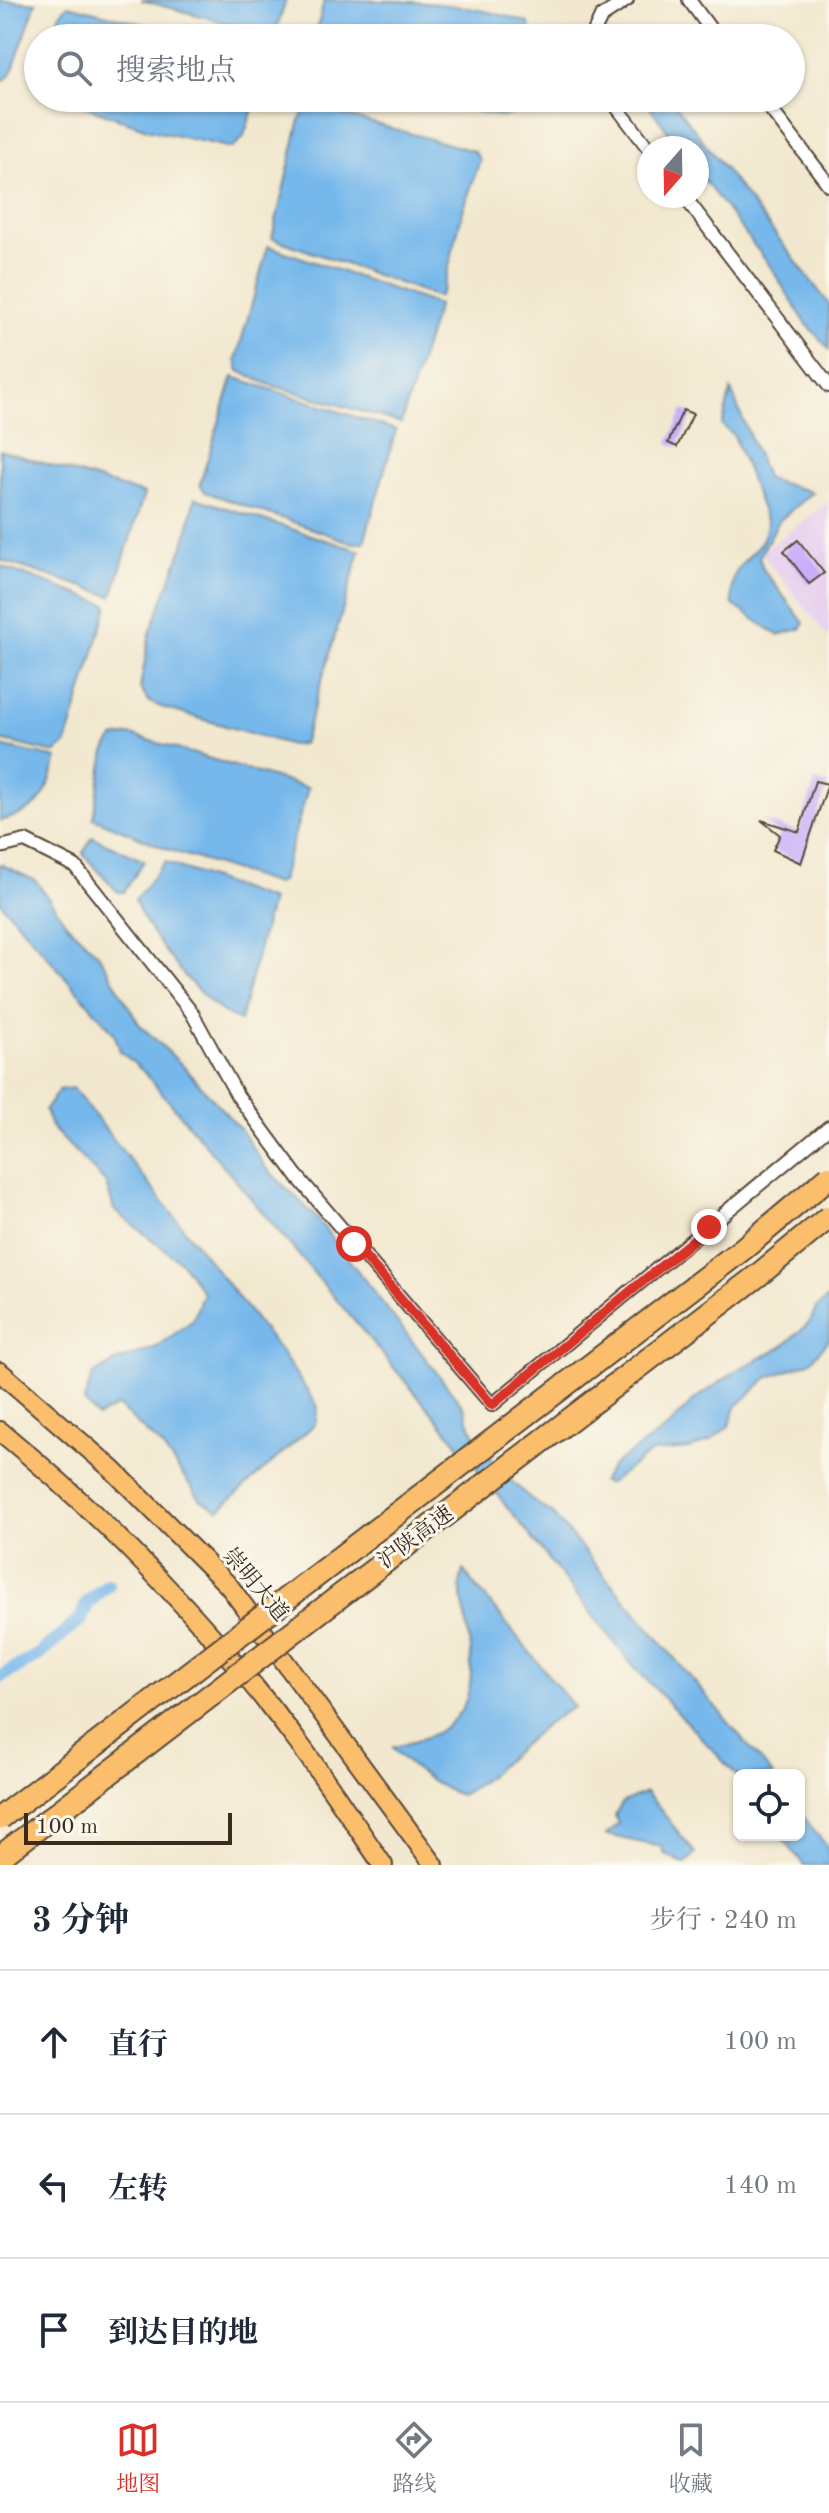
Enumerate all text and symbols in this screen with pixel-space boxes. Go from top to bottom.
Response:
search box [24,24,805,112]
icon: search [52,46,96,90]
text: 搜索地点 [116,57,236,87]
north arrow [637,136,709,208]
route end [691,1209,727,1245]
route start [336,1226,372,1262]
street label: 沪陕高速 [373,1501,458,1573]
street label: 崇明大道 [218,1543,293,1626]
map controls [733,1769,805,1841]
button: locate [733,1769,805,1841]
scale bar [24,1809,232,1845]
text: 100 m [36,1816,98,1838]
text: 3 分钟 [32,1905,129,1939]
text: 步行 · 240 m [650,1908,797,1934]
icon: ahead [32,2020,76,2064]
text: 100 m [724,2029,797,2055]
text: 直行 [108,2031,168,2061]
icon: left [32,2164,76,2208]
text: 140 m [724,2173,797,2199]
text: 左转 [108,2175,168,2205]
icon: arrive [32,2308,76,2352]
text: 到达目的地 [108,2319,258,2349]
tab: 地图 [116,2418,160,2499]
tab: 路线 [392,2418,437,2499]
tab: 收藏 [669,2418,713,2499]

